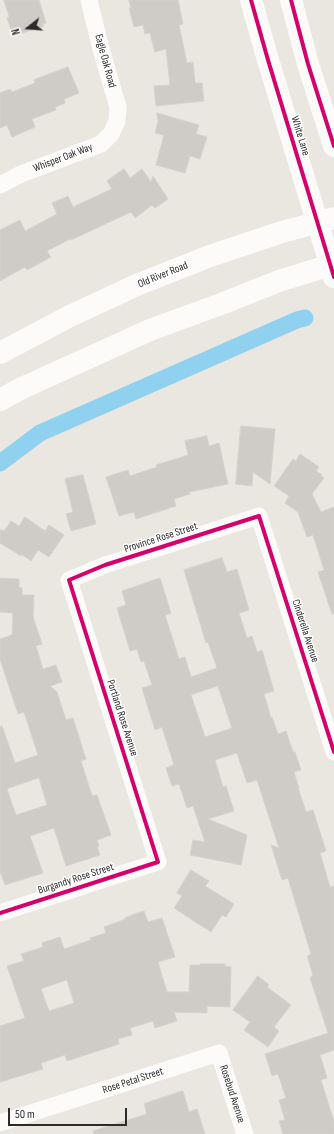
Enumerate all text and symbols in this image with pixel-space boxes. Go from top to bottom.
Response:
north arrow [8,8,48,48]
text: N [9,27,23,36]
street label: Eagle Oak Road [92,33,118,89]
street label: White Lane [288,115,312,157]
street label: Whisper Oak Way [31,141,95,175]
street label: Old River Road [136,259,190,291]
street label: Province Rose Street [123,520,199,556]
street label: Cinderella Avenue [289,598,321,664]
street label: Portland Rose Avenue [103,678,141,758]
street label: Burgandy Rose Street [36,861,116,897]
street label: Rosebud Avenue [216,1063,248,1125]
street label: Rose Petal Street [101,1065,165,1097]
scale bar [10,1100,129,1126]
text: 50 m [15,1107,35,1122]

